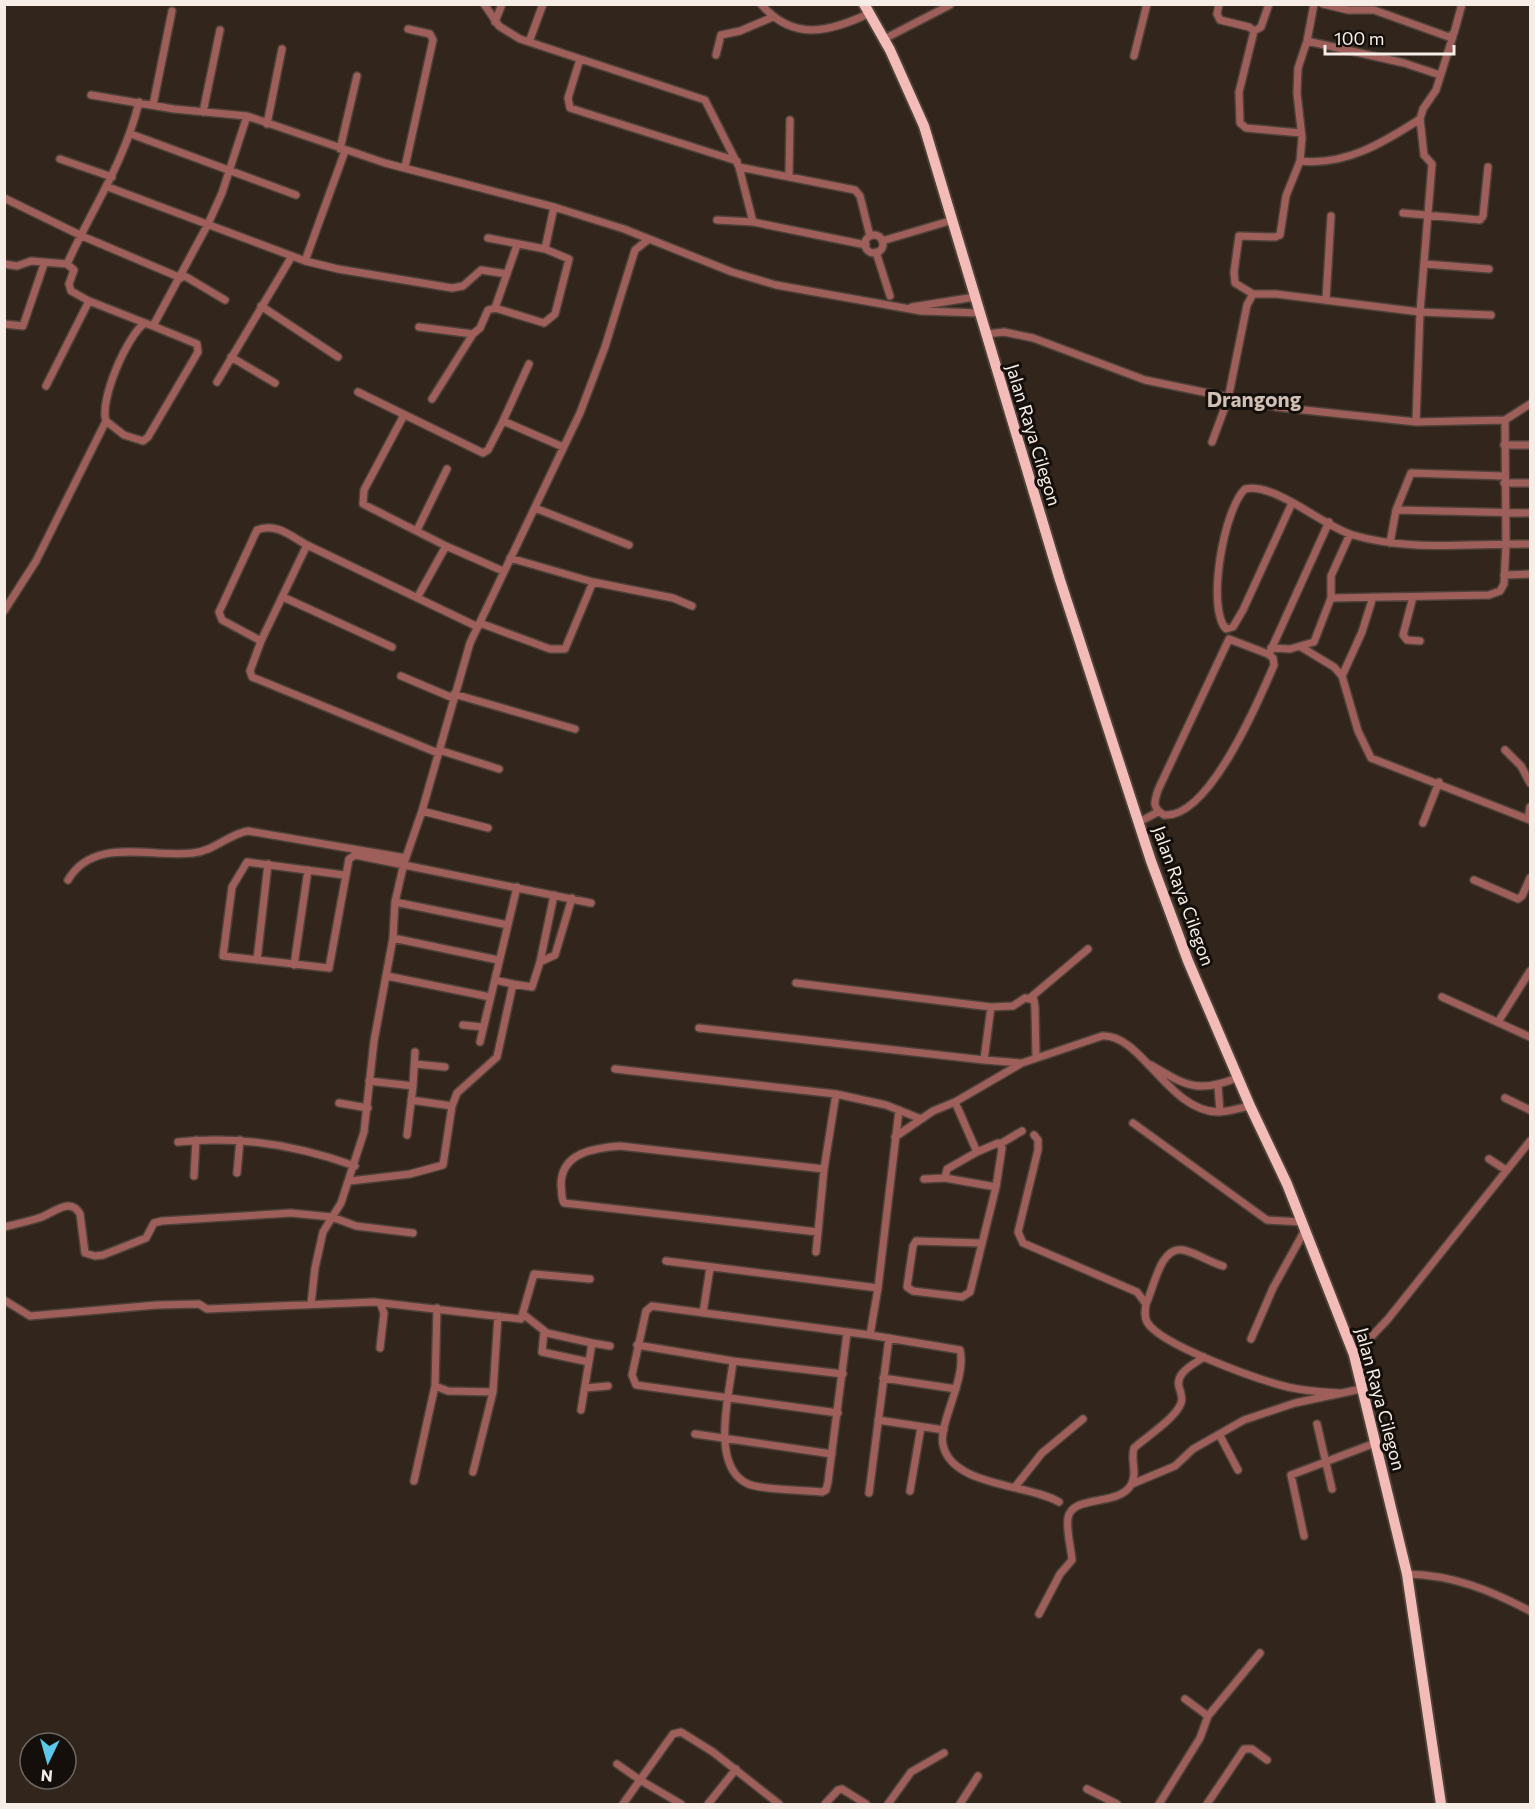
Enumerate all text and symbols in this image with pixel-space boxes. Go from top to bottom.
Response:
scale bar [1325,18,1454,56]
text: 100 m [1334,27,1384,49]
street label: Jalan Raya Cilegon [1002,361,1066,508]
district label: Drangong [1207,386,1302,411]
street label: Jalan Raya Cilegon [1148,823,1219,969]
street label: Jalan Raya Cilegon [1351,1325,1411,1473]
north arrow [18,1731,78,1791]
text: N [40,1766,53,1786]

